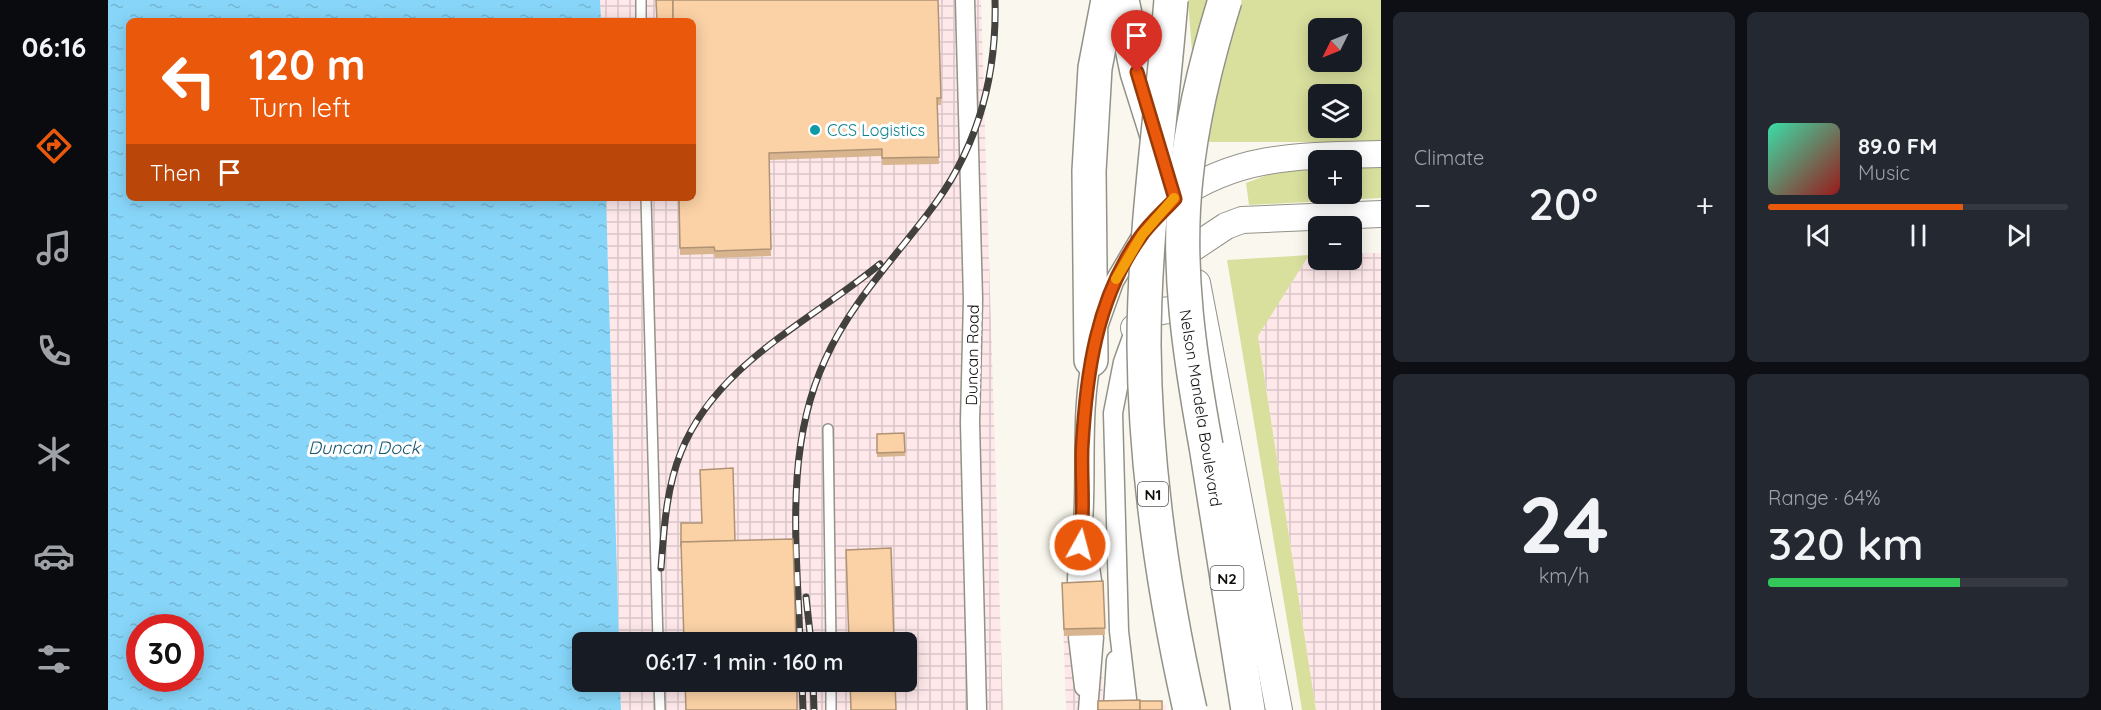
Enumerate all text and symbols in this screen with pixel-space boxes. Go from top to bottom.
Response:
pin [1111,10,1162,72]
north arrow [1308,18,1362,72]
map controls [1308,18,1362,270]
icon: arrive [1120,19,1153,52]
text: 06:16 [22,30,86,64]
text: 120 m [249,38,366,91]
icon: left [150,42,228,120]
button: layers [1308,84,1362,138]
text: Turn left [249,90,351,124]
place label: CCS Logistics [827,120,925,140]
marker: CCS Logistics [808,123,822,137]
icon: directions [33,125,75,167]
text: 89.0 FM [1858,132,1937,160]
text: Climate [1414,145,1484,170]
button: + [1308,150,1362,204]
icon: arrive [213,156,246,189]
text: Then [150,159,201,187]
text: Music [1858,160,1910,185]
text: 20° [1529,175,1598,231]
text: − [1414,184,1431,225]
text: + [1695,184,1714,225]
button: − [1308,216,1362,270]
icon: previous [1802,219,1835,252]
icon: pause [1902,219,1935,252]
icon: next [2002,219,2035,252]
icon: music [33,227,75,269]
street label: Duncan Road [961,304,983,406]
street label: Nelson Mandela Boulevard [1176,308,1226,508]
icon: phone [33,330,75,372]
icon: climate [33,433,75,475]
water label: Duncan Dock [308,436,421,459]
text: 24 [1519,475,1609,573]
road number: N1 [1138,482,1168,506]
text: Range · 64% [1768,485,1880,510]
position arrow [1048,513,1112,577]
text: 320 km [1768,515,1924,571]
icon: car [33,535,75,577]
text: km/h [1539,563,1589,588]
road number: N2 [1210,566,1244,590]
speed limit sign: 30 [126,614,204,692]
icon: filters [33,638,75,680]
text: 06:17 · 1 min · 160 m [646,648,843,676]

